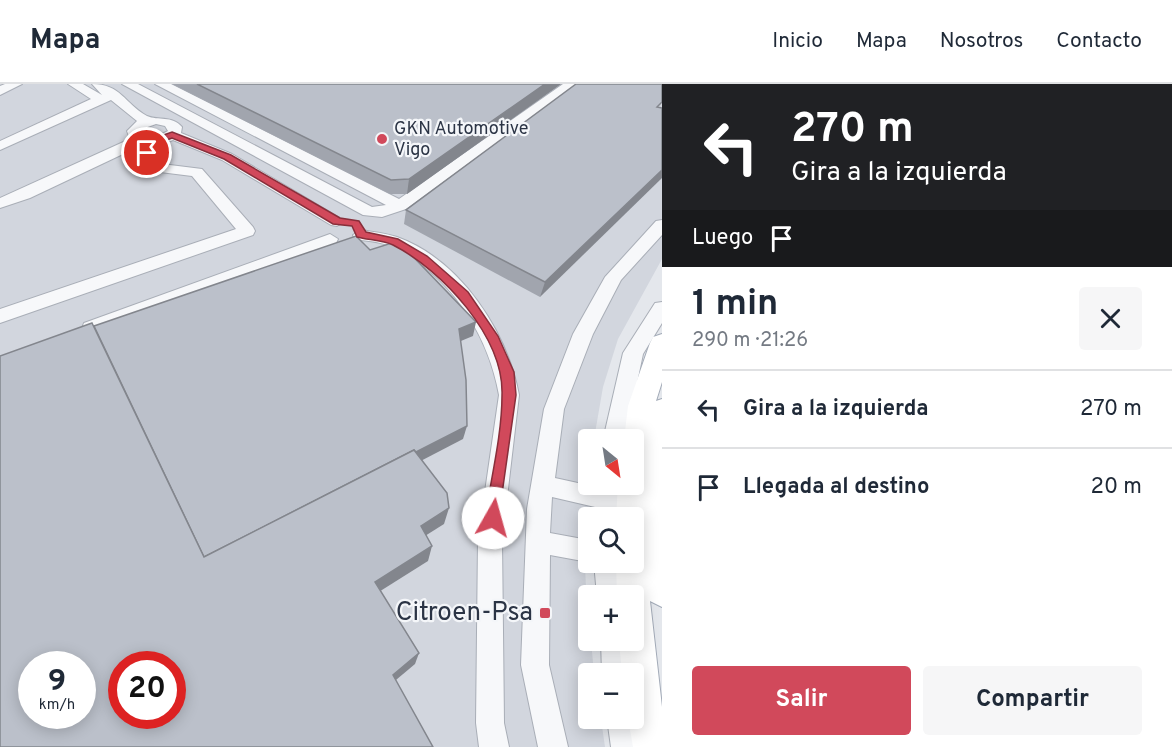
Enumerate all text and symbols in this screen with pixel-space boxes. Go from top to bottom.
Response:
text: Mapa [30,23,100,59]
text: Inicio [772,28,823,55]
text: Mapa [856,28,907,55]
text: Nosotros [940,28,1023,55]
text: Contacto [1056,28,1142,55]
text: 270 m [791,104,914,157]
icon: left [692,108,770,186]
place label: GKN Automotive Vigo [394,118,529,162]
pin [121,127,172,178]
marker: GKN Automotive Vigo [375,132,389,146]
icon: arrive [130,136,163,169]
text: Gira a la izquierda [791,156,1007,190]
icon: arrive [765,222,798,255]
text: Luego [692,225,753,252]
text: 1 min [692,282,778,328]
button: close [1079,287,1142,350]
text: 290 m · 21:26 [692,328,808,354]
icon: left [692,393,725,426]
text: Gira a la izquierda [743,396,929,423]
text: 270 m [1080,396,1142,423]
north arrow [578,429,644,495]
map controls [578,429,644,729]
icon: arrive [692,471,725,504]
text: Llegada al destino [743,474,929,501]
text: 20 m [1091,474,1142,501]
position arrow [461,486,525,550]
button: search [578,507,644,573]
button: + [578,585,644,651]
place label: Citroen-Psa [396,597,533,630]
marker: Citroen-Psa [538,606,552,620]
speed limit sign: 20 [108,651,186,729]
button: − [578,663,644,729]
text: 9 [48,664,66,701]
button: Salir [692,666,911,735]
button: Compartir [923,666,1142,735]
text: km/h [39,696,75,715]

